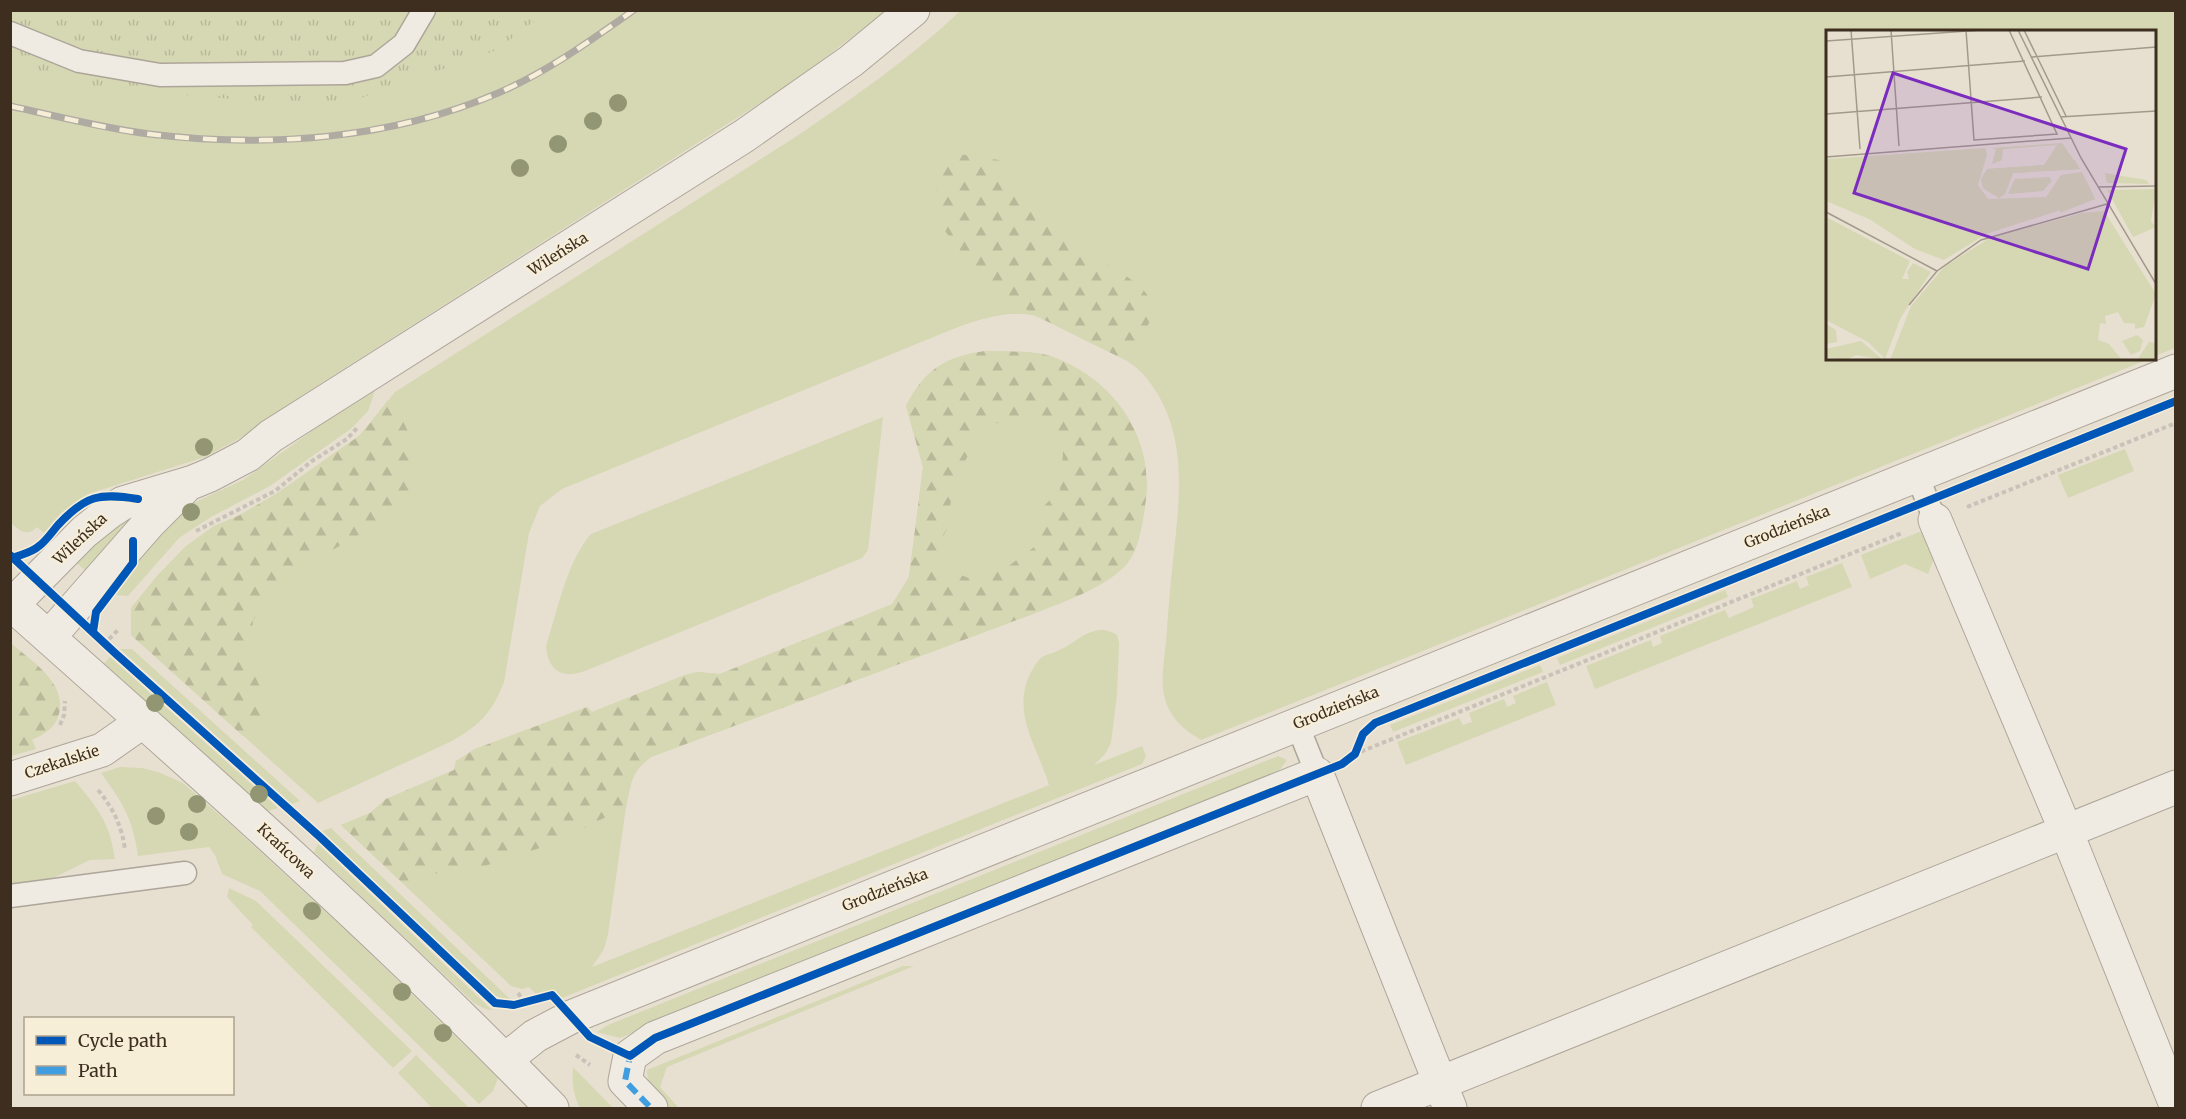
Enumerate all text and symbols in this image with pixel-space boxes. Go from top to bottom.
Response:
inset map [1826,30,2156,360]
street label: Wileńska [524,228,591,280]
street label: Grodzieńska [1741,501,1832,552]
street label: Wileńska [48,509,111,569]
street label: Grodzieńska [1290,682,1381,733]
street label: Czekalskie [22,740,102,783]
street label: Krańcowa [253,819,319,882]
street label: Grodzieńska [839,864,930,915]
legend [24,1017,234,1095]
text: Cycle path [78,1029,168,1052]
text: Path [78,1059,118,1082]

